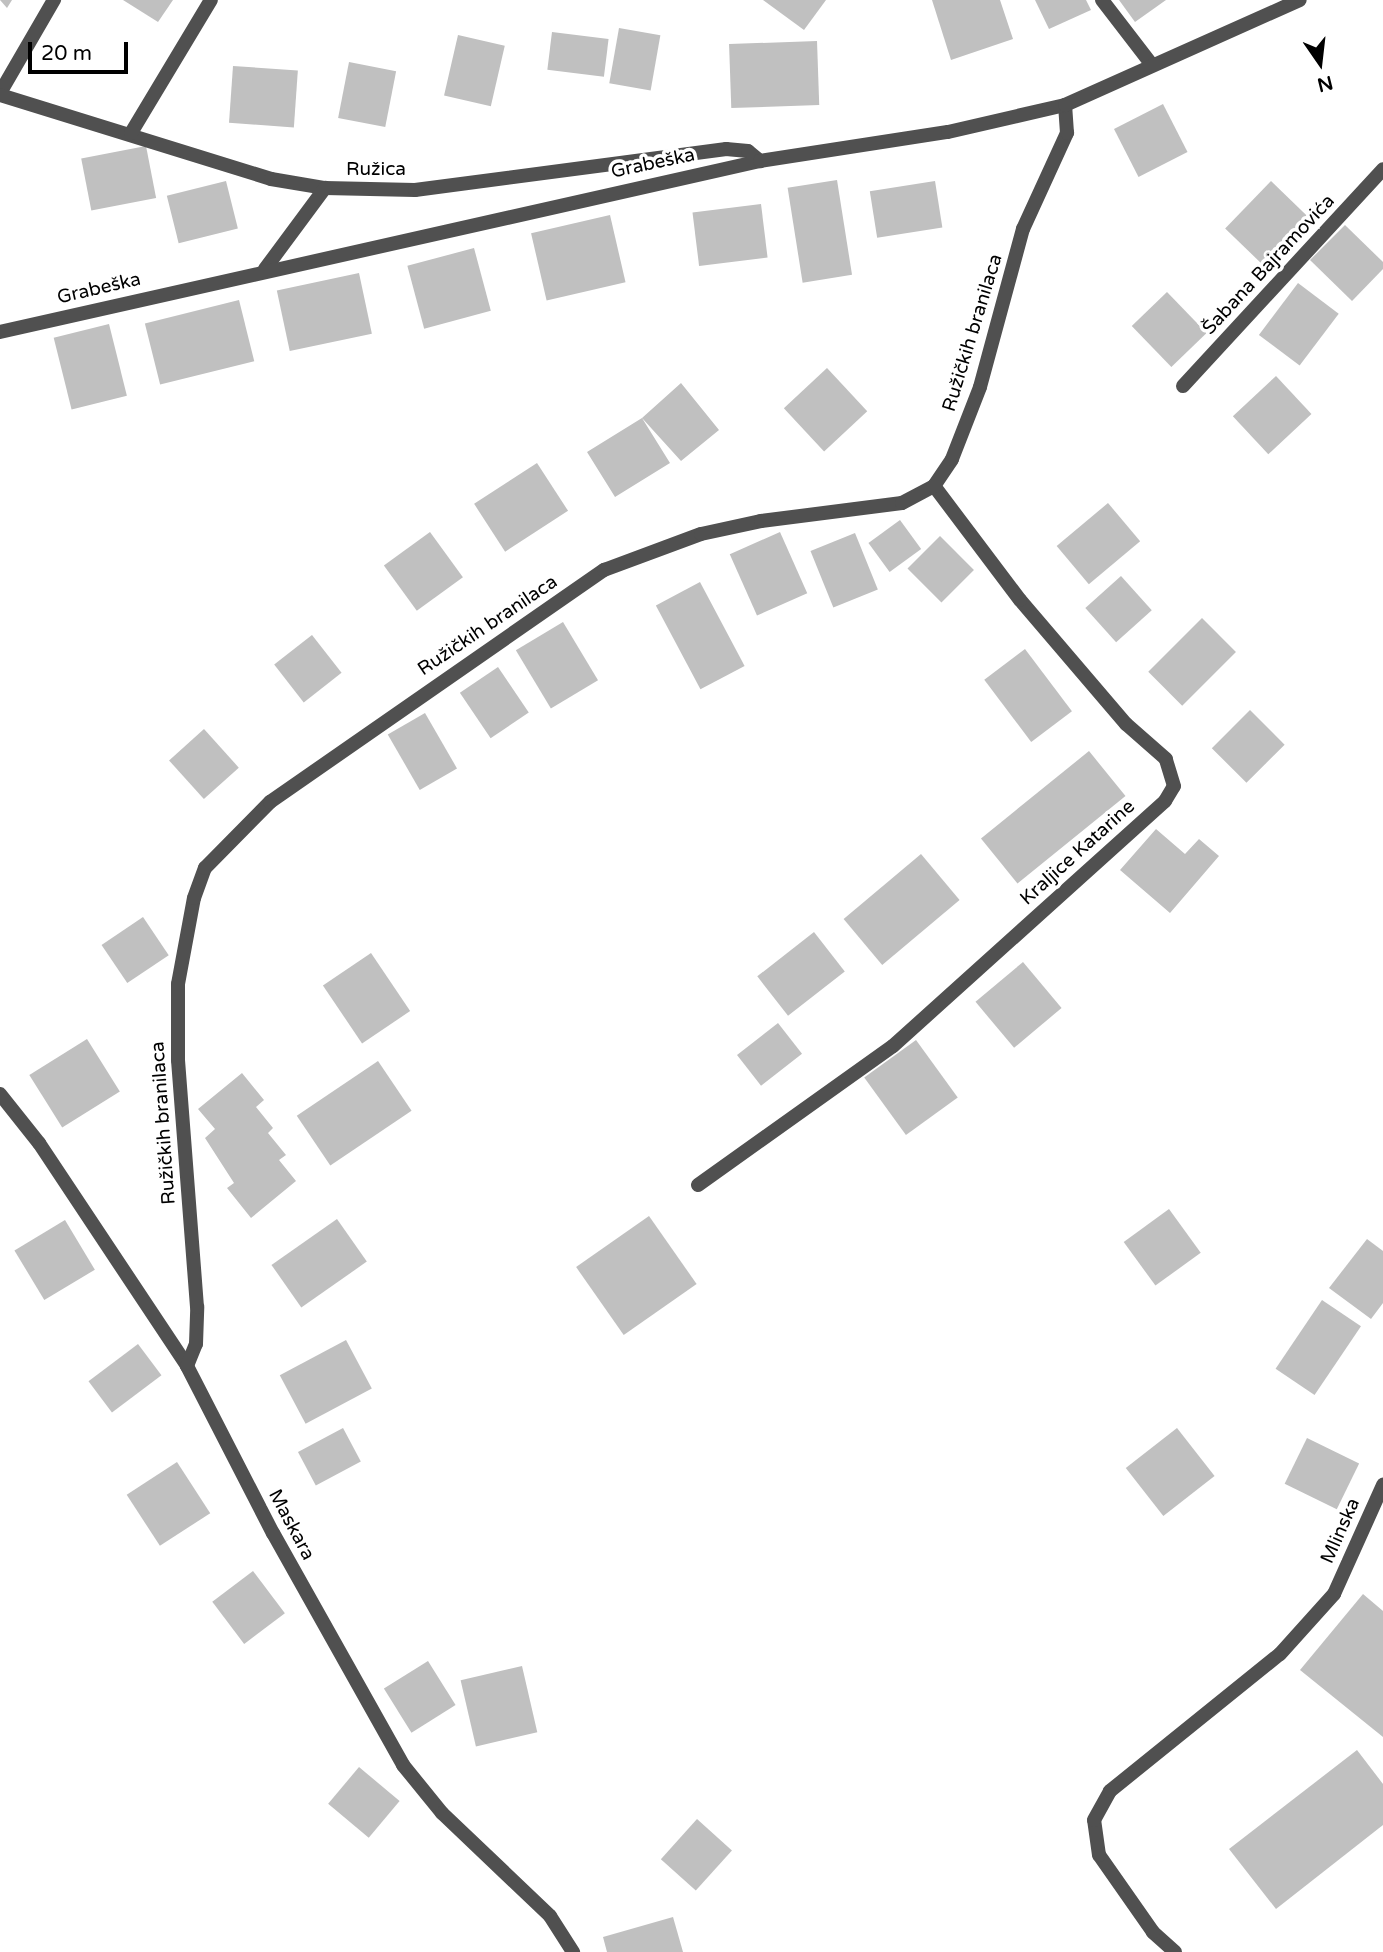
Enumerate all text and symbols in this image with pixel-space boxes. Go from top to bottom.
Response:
scale bar [32,28,131,72]
north arrow [1285,28,1355,98]
text: 20 m [41,41,92,66]
text: N [1315,71,1335,96]
street label: Grabeška [609,144,697,184]
street label: Ružica [346,159,406,181]
street label: Šabana Bajramovića [1198,190,1340,340]
street label: Ružičkih branilaca [938,252,1008,414]
street label: Grabeška [55,268,143,310]
street label: Ružičkih branilaca [414,571,562,681]
street label: Kraljice Katarine [1016,796,1140,910]
street label: Ružičkih branilaca [147,1041,181,1205]
street label: Maskara [263,1486,319,1564]
street label: Mlinska [1317,1495,1365,1567]

